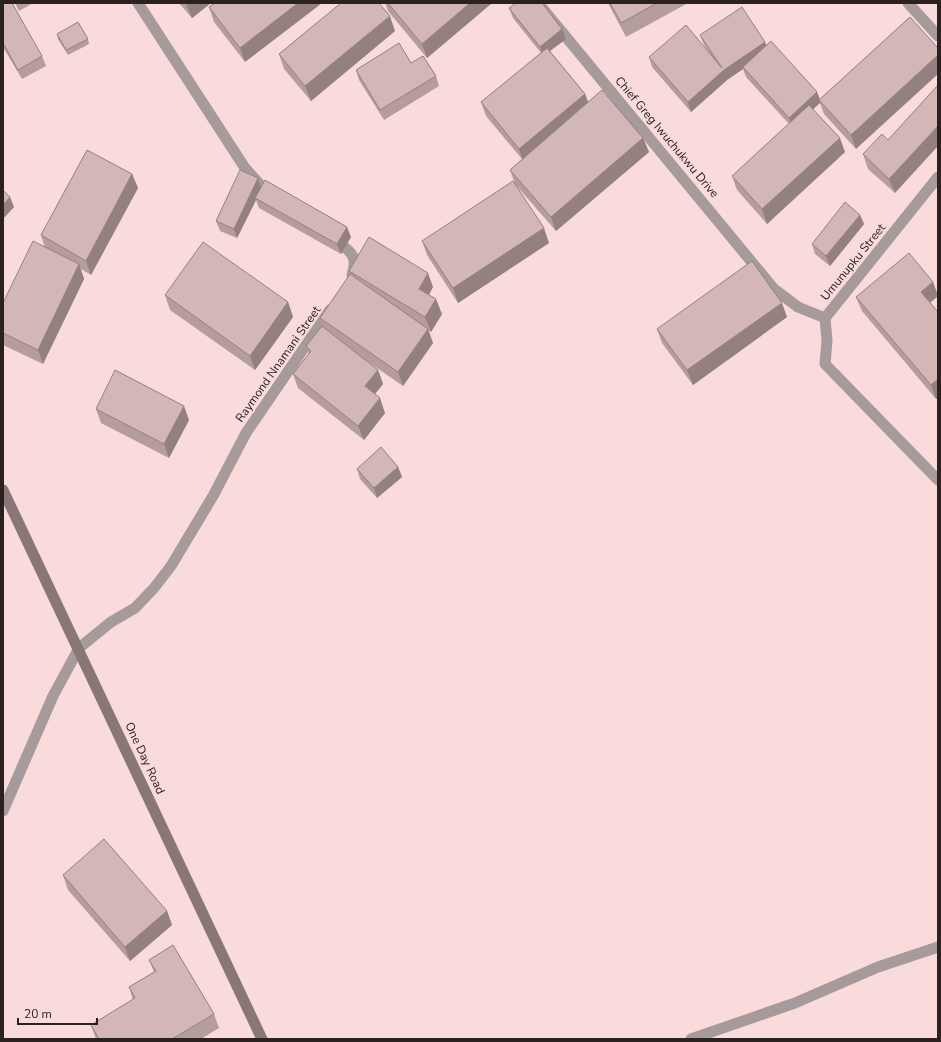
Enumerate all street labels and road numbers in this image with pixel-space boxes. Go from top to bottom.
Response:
street label: Chief Greg Iwuchukwu Drive [611,73,723,201]
street label: Umunupku Street [817,219,890,304]
street label: Raymond Nnamani Street [232,302,325,425]
street label: One Day Road [121,719,169,797]

